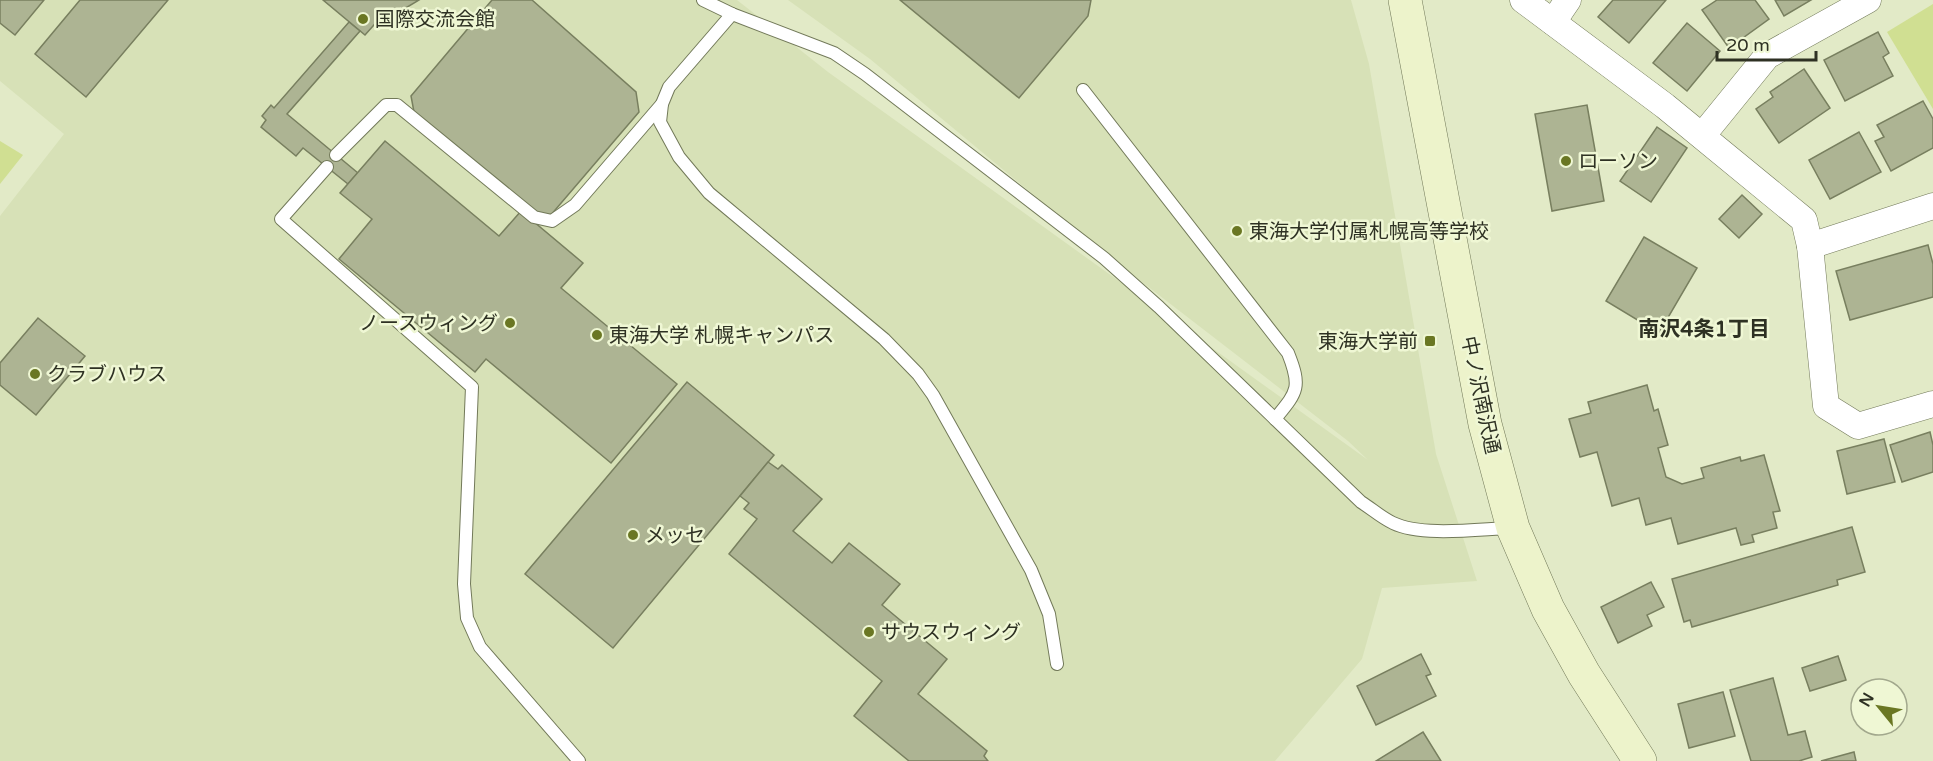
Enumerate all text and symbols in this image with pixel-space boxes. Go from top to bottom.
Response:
place label: 国際交流会館 [375,8,495,32]
marker: 国際交流会館 [356,12,370,26]
scale bar [1717,24,1816,62]
text: 20 m [1726,34,1770,56]
place label: ローソン [1578,150,1658,174]
marker: ローソン [1559,154,1573,168]
place label: 東海大学付属札幌高等学校 [1249,220,1489,244]
marker: 東海大学付属札幌高等学校 [1230,224,1244,238]
place label: ノースウィング [359,312,498,336]
marker: ノースウィング [503,316,517,330]
district label: 南沢4条1丁目 [1638,317,1770,342]
place label: 東海大学 札幌キャンパス [609,324,834,348]
marker: 東海大学 札幌キャンパス [590,328,604,342]
place label: 東海大学前 [1318,330,1418,354]
marker: 東海大学前 [1423,334,1437,348]
street label: 中ノ沢南沢通 [1456,334,1504,456]
place label: クラブハウス [47,363,167,387]
marker: クラブハウス [28,367,42,381]
place label: メッセ [645,524,705,548]
marker: メッセ [626,528,640,542]
place label: サウスウィング [881,621,1021,645]
marker: サウスウィング [862,625,876,639]
north arrow [1849,677,1909,737]
text: N [1855,689,1879,711]

